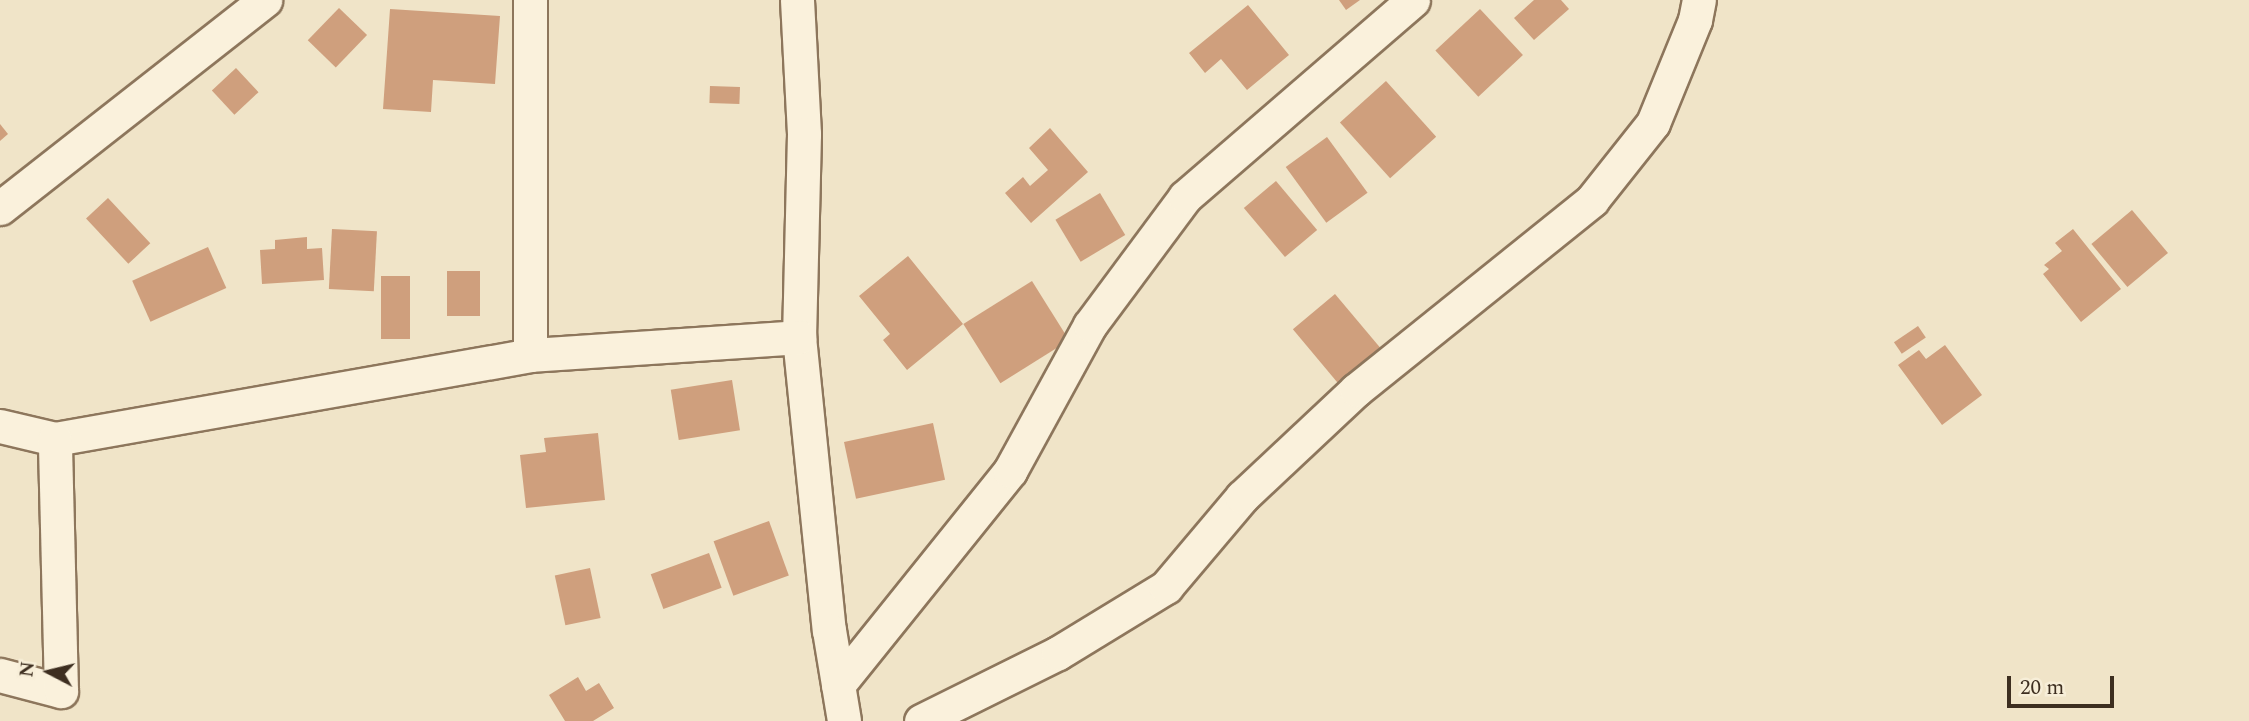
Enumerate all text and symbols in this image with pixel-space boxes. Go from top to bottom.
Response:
north arrow [14,637,84,707]
text: N [12,660,43,679]
scale bar [2011,662,2118,706]
text: 20 m [2020,672,2064,704]

